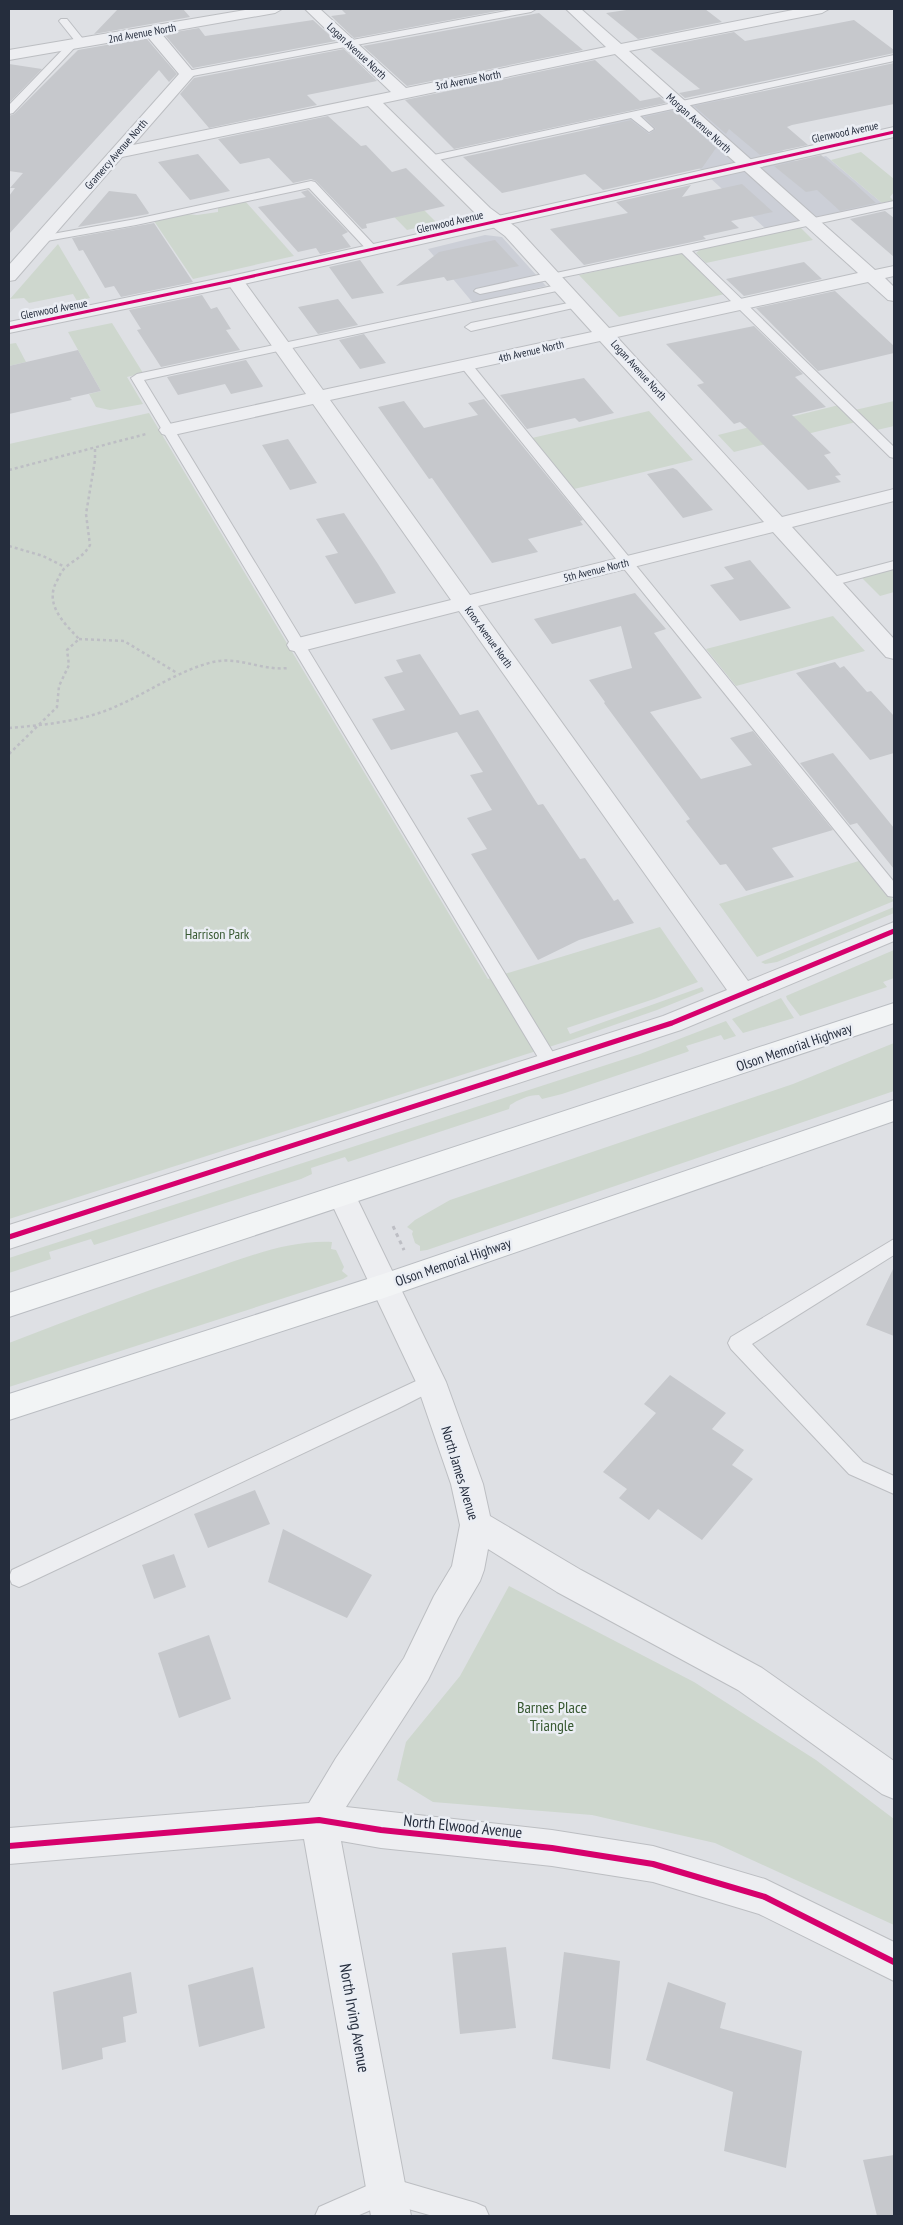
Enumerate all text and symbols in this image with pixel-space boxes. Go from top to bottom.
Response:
street label: 2nd Avenue North [107,20,177,46]
street label: Logan Avenue North [324,20,390,82]
street label: 3rd Avenue North [434,67,502,93]
street label: Morgan Avenue North [664,90,735,156]
street label: Gramercy Avenue North [81,116,151,192]
street label: Glenwood Avenue [810,118,880,146]
street label: Glenwood Avenue [415,207,485,236]
street label: Glenwood Avenue [19,296,89,322]
street label: 4th Avenue North [497,337,565,365]
street label: Logan Avenue North [608,337,670,403]
street label: 5th Avenue North [562,555,630,585]
street label: Knox Avenue North [462,603,516,671]
park label: Harrison Park [185,925,250,943]
street label: Olson Memorial Highway [734,1019,855,1075]
street label: Olson Memorial Highway [393,1234,514,1290]
street label: North James Avenue [437,1424,483,1522]
park label: Barnes Place Triangle [517,1697,587,1735]
street label: North Elwood Avenue [403,1810,523,1842]
street label: North Irving Avenue [336,1962,374,2074]

